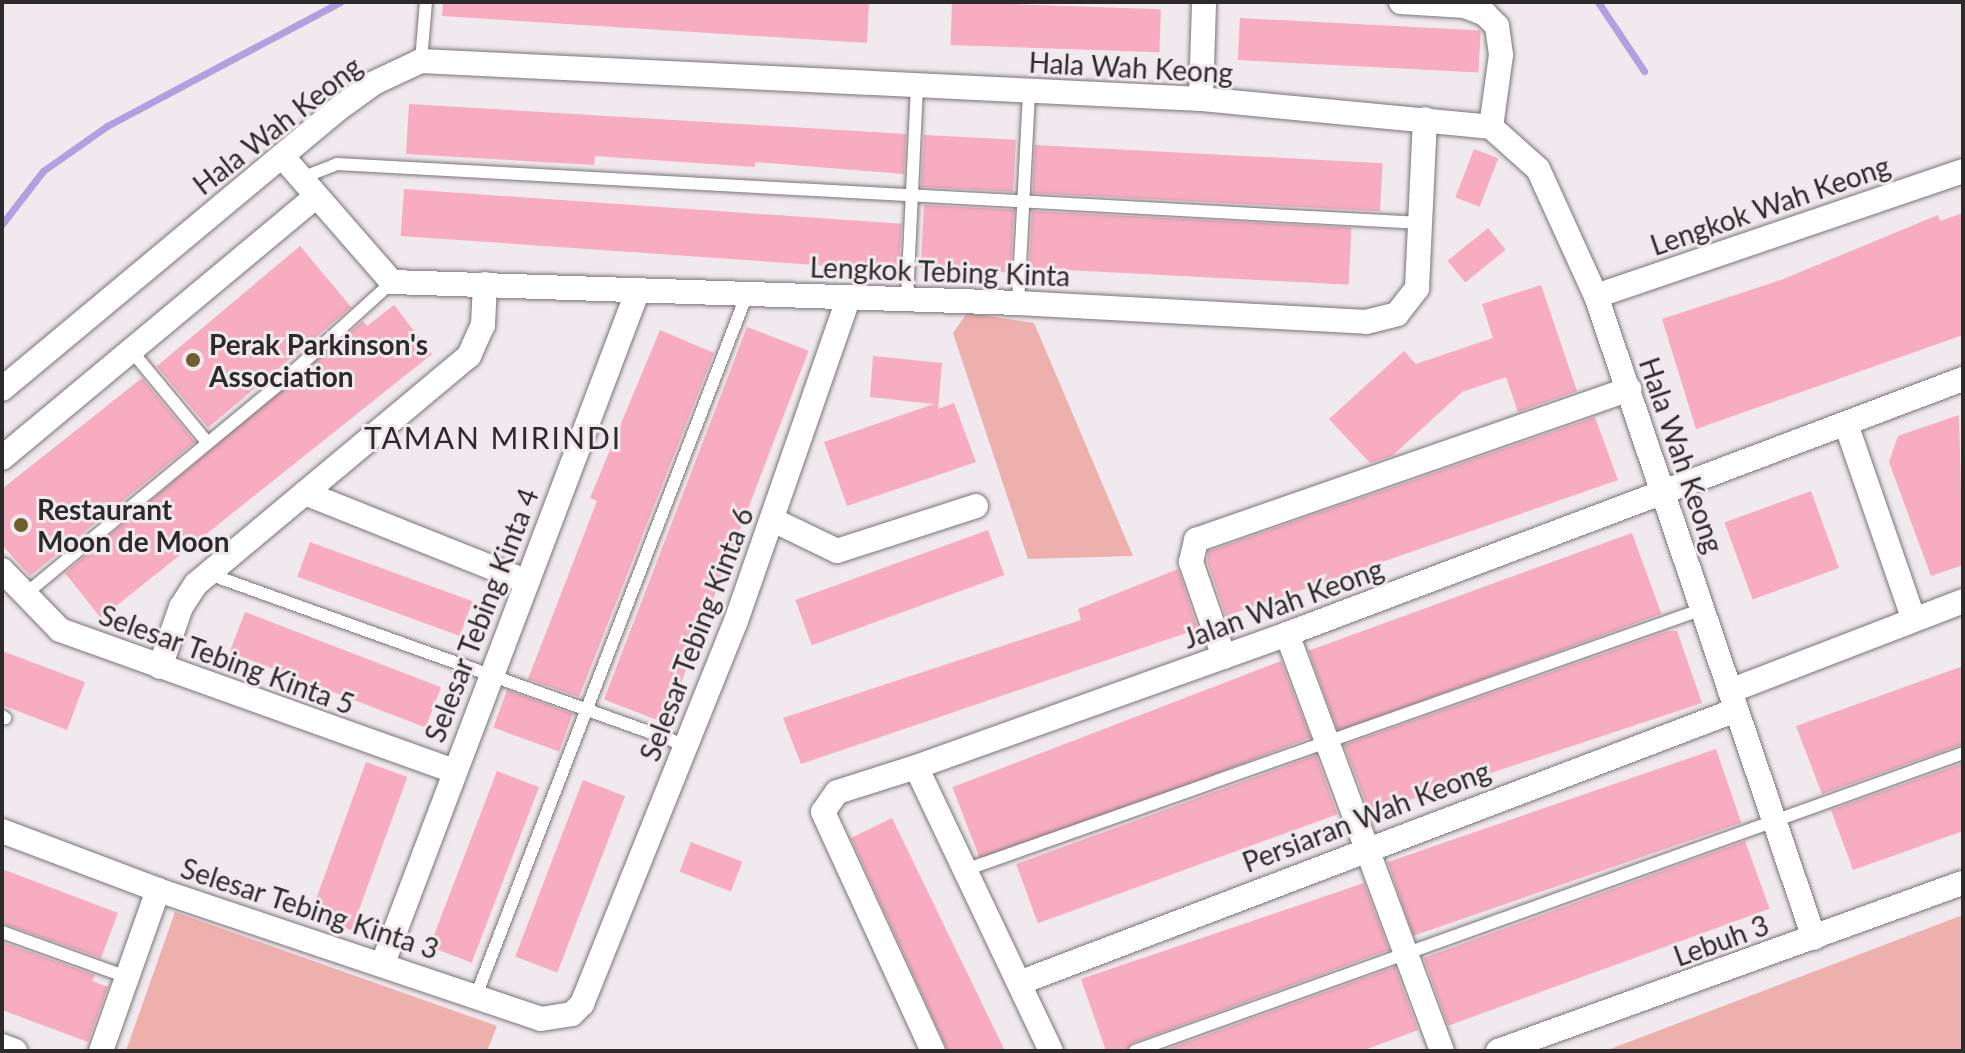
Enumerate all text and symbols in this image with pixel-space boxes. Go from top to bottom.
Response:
street label: Hala Wah Keong [1028,45,1234,89]
street label: Hala Wah Keong [186,49,368,201]
street label: Lengkok Wah Keong [1646,148,1894,262]
street label: Lengkok Tebing Kinta [809,250,1071,292]
place label: Perak Parkinson's Association [209,327,428,393]
marker: Perak Parkinson's Association [184,351,202,369]
street label: Hala Wah Keong [1633,353,1731,557]
district label: TAMAN MIRINDI [364,419,622,455]
street label: Selesar Tebing Kinta 4 [417,483,545,747]
place label: Restaurant Moon de Moon [37,492,229,558]
street label: Selesar Tebing Kinta 6 [632,502,760,766]
marker: Restaurant Moon de Moon [12,516,30,534]
street label: Jalan Wah Keong [1178,551,1388,655]
street label: Selesar Tebing Kinta 5 [94,597,360,721]
street label: Persiaran Wah Keong [1237,753,1495,879]
street label: Selesar Tebing Kinta 3 [176,850,444,966]
street label: Lebuh 3 [1669,907,1773,973]

